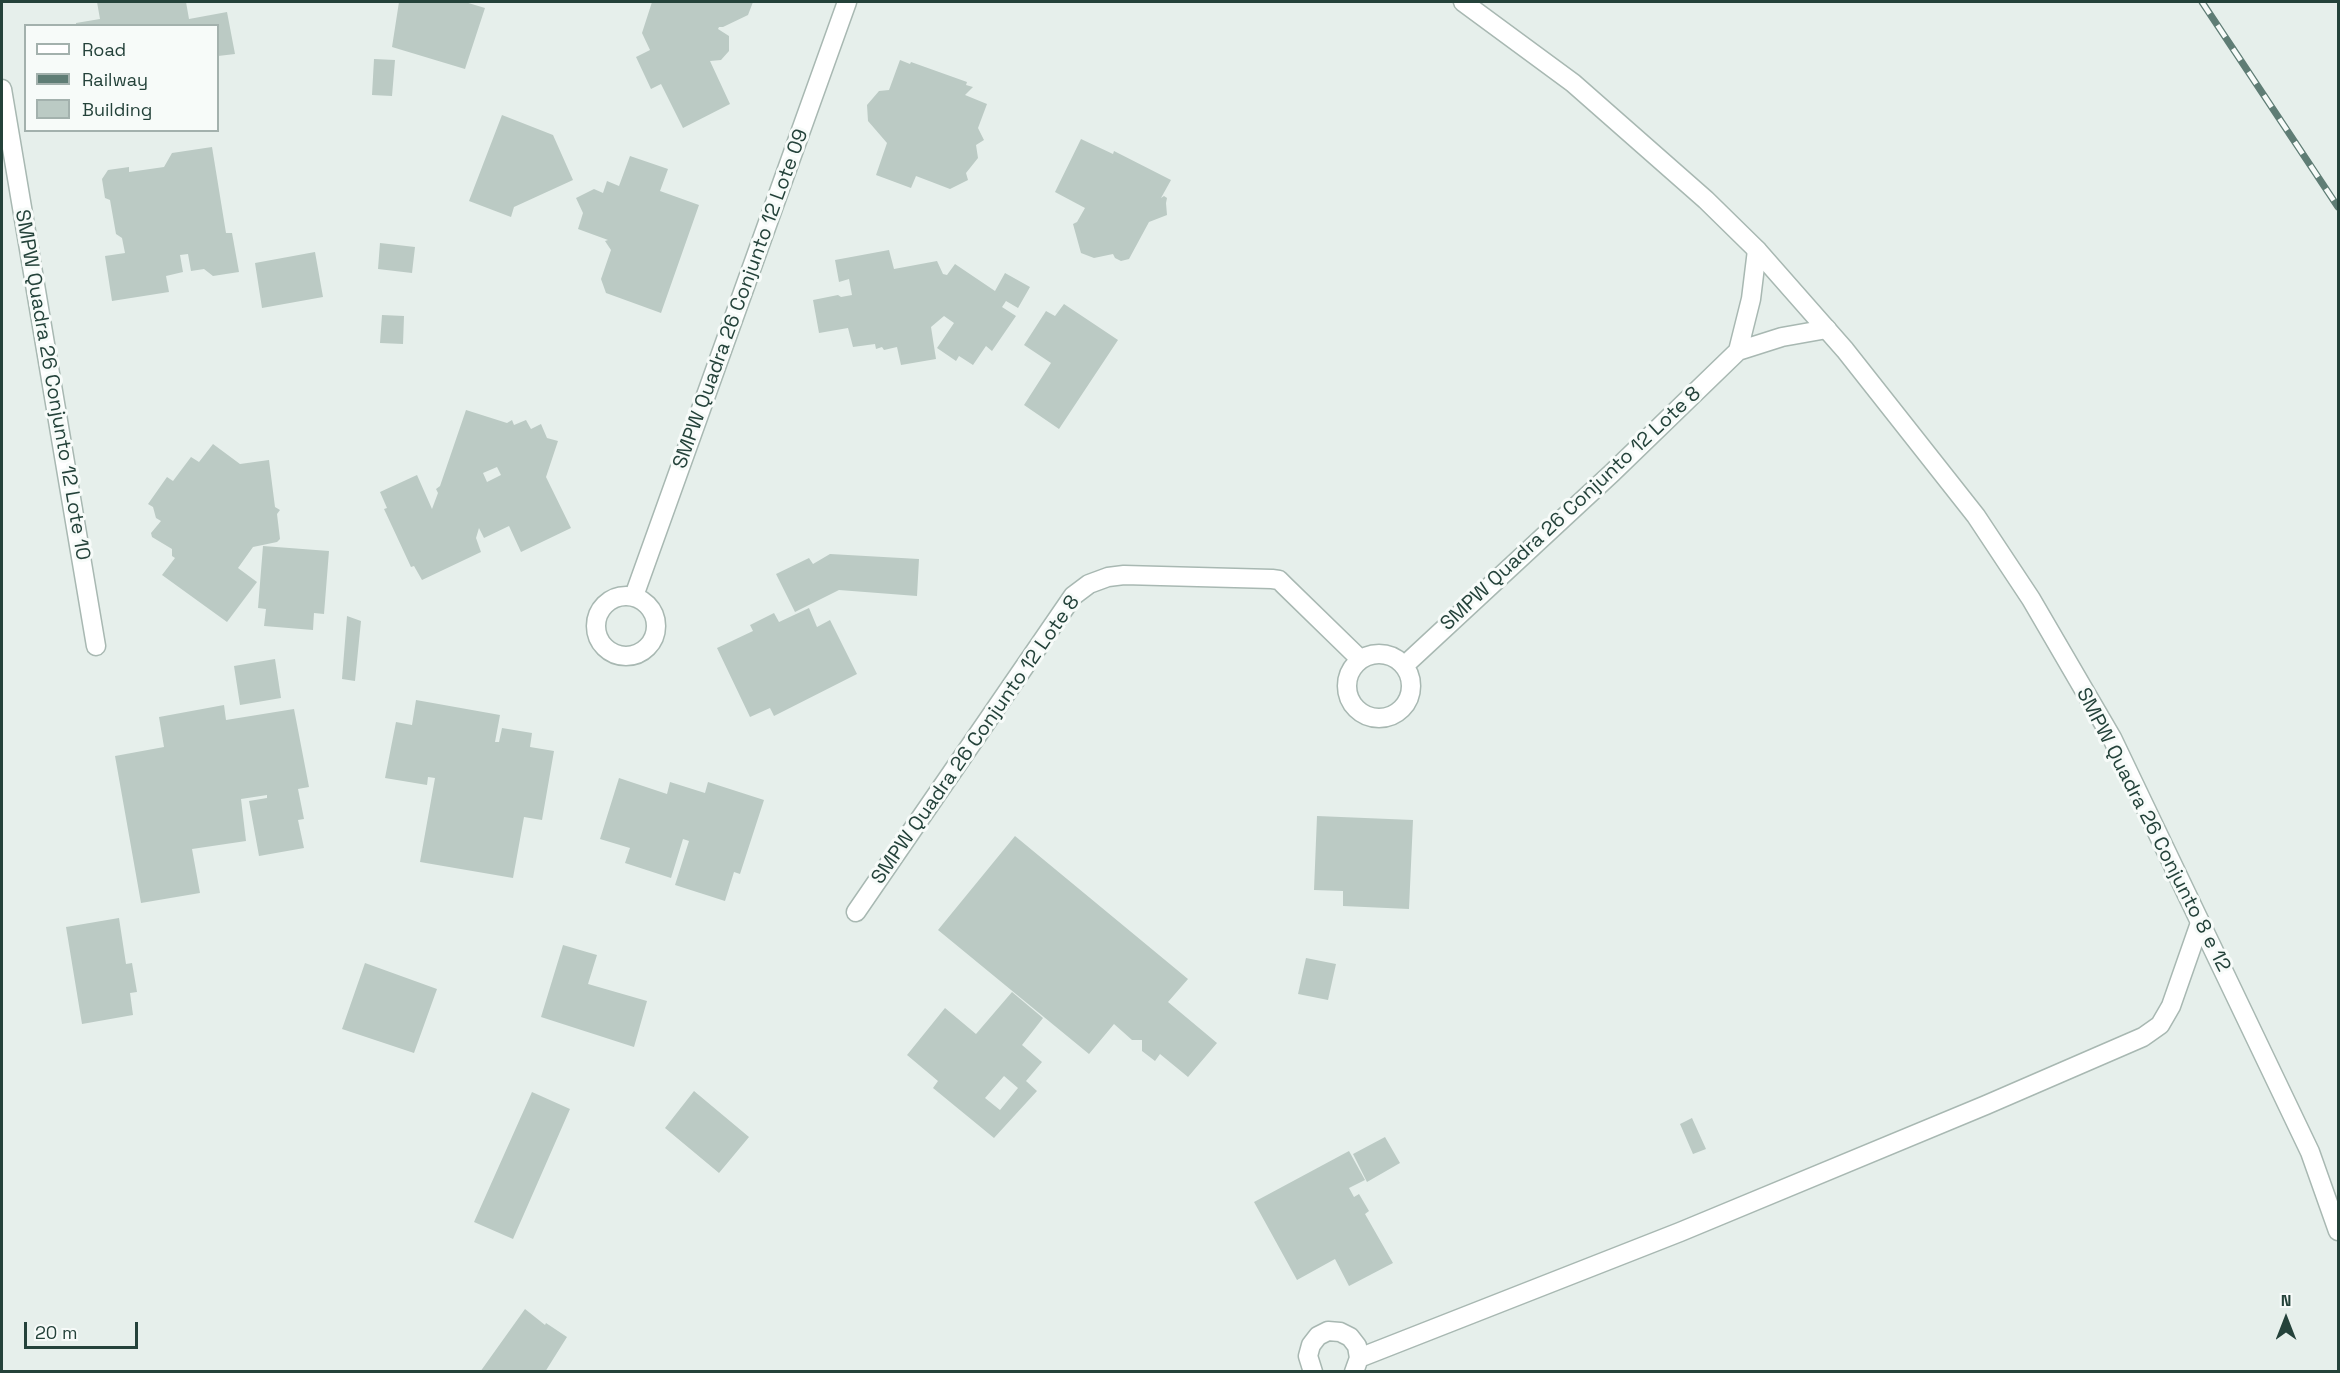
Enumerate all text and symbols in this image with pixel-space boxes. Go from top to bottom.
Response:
legend [24,24,219,132]
text: Road [82,38,126,61]
text: Railway [82,68,148,91]
text: Building [82,98,152,121]
street label: SMPW Quadra 26 Conjunto 12 Lote 09 [668,126,814,472]
street label: SMPW Quadra 26 Conjunto 12 Lote 10 [9,208,95,562]
street label: SMPW Quadra 26 Conjunto 12 Lote 8 [1436,382,1706,636]
street label: SMPW Quadra 26 Conjunto 12 Lote 8 [867,591,1085,889]
street label: SMPW Quadra 26 Conjunto 8 e 12 [2071,684,2235,976]
north arrow [2256,1289,2316,1349]
text: N [2281,1290,2291,1311]
scale bar [27,1310,141,1348]
text: 20 m [35,1321,78,1344]

